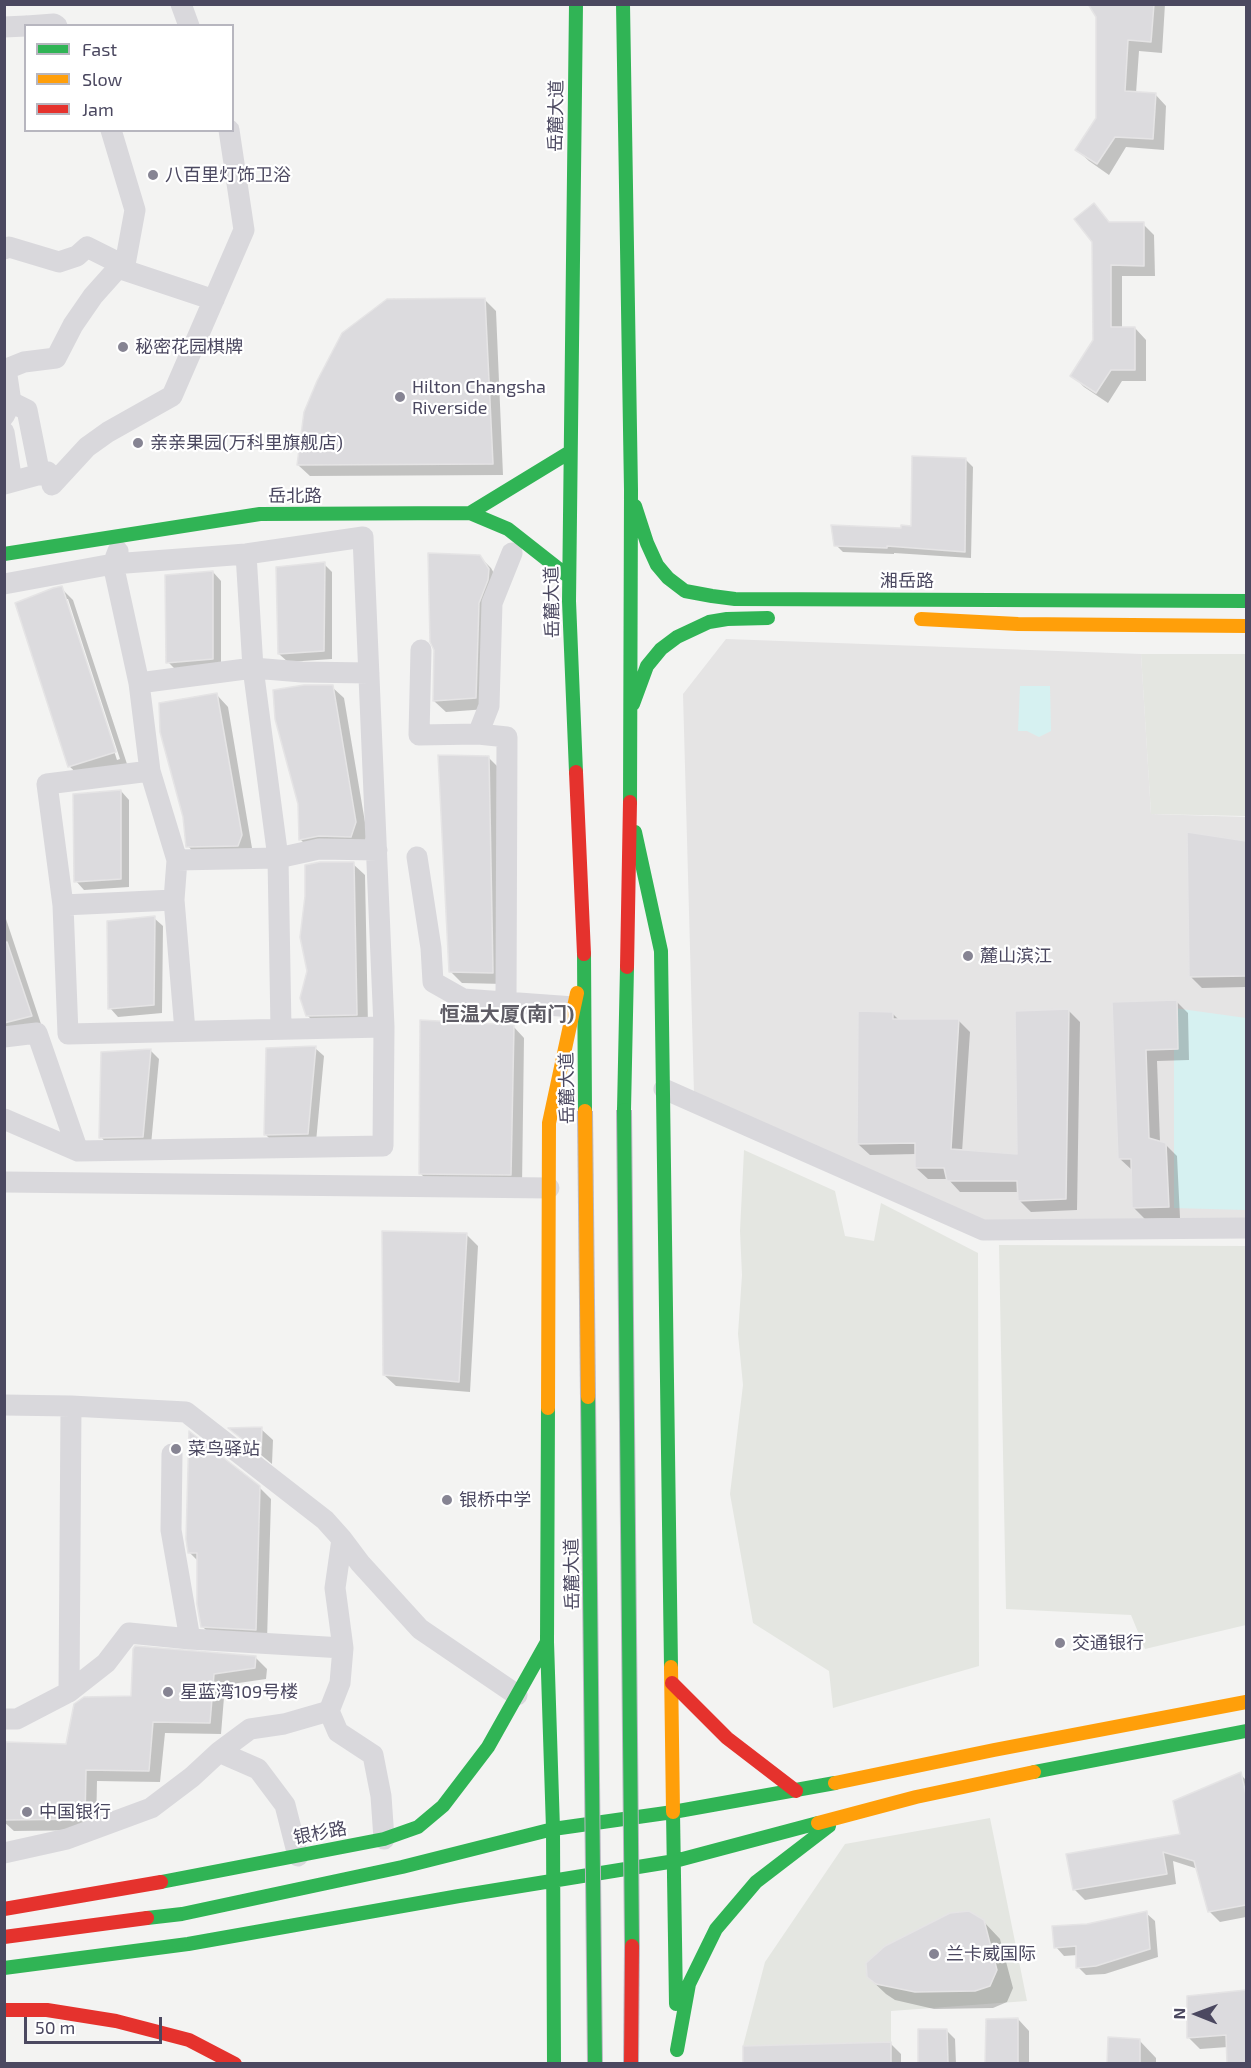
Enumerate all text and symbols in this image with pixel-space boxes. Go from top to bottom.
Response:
legend [24,24,234,132]
text: Fast [82,38,117,60]
text: Slow [82,68,122,90]
street label: 岳麓大道 [545,80,567,152]
text: Jam [82,98,114,120]
place label: 八百里灯饰卫浴 [165,164,291,186]
marker: 八百里灯饰卫浴 [146,168,160,182]
place label: 秘密花园棋牌 [135,336,243,358]
marker: 秘密花园棋牌 [116,340,130,354]
place label: Hilton Changsha Riverside [412,376,546,418]
marker: Hilton Changsha Riverside [393,390,407,404]
place label: 亲亲果园(万科里旗舰店) [150,432,343,454]
marker: 亲亲果园(万科里旗舰店) [131,436,145,450]
street label: 岳北路 [268,485,322,507]
street label: 岳麓大道 [541,566,563,638]
street label: 湘岳路 [880,570,934,592]
place label: 麓山滨江 [980,945,1052,967]
marker: 麓山滨江 [961,949,975,963]
district label: 恒温大厦(南门) [440,1002,574,1026]
street label: 岳麓大道 [556,1052,578,1124]
place label: 菜鸟驿站 [188,1438,260,1460]
marker: 菜鸟驿站 [169,1442,183,1456]
place label: 银桥中学 [459,1489,531,1511]
marker: 银桥中学 [440,1493,454,1507]
street label: 岳麓大道 [561,1538,583,1610]
place label: 交通银行 [1072,1632,1144,1654]
marker: 交通银行 [1053,1636,1067,1650]
place label: 星蓝湾109号楼 [180,1681,298,1703]
marker: 星蓝湾109号楼 [161,1685,175,1699]
place label: 中国银行 [39,1801,111,1823]
marker: 中国银行 [20,1805,34,1819]
street label: 银杉路 [291,1817,349,1849]
place label: 兰卡威国际 [946,1943,1036,1965]
marker: 兰卡威国际 [927,1947,941,1961]
north arrow [1167,1984,1227,2044]
scale bar [27,2005,165,2043]
text: N [1169,2008,1188,2020]
text: 50 m [35,2016,75,2038]

